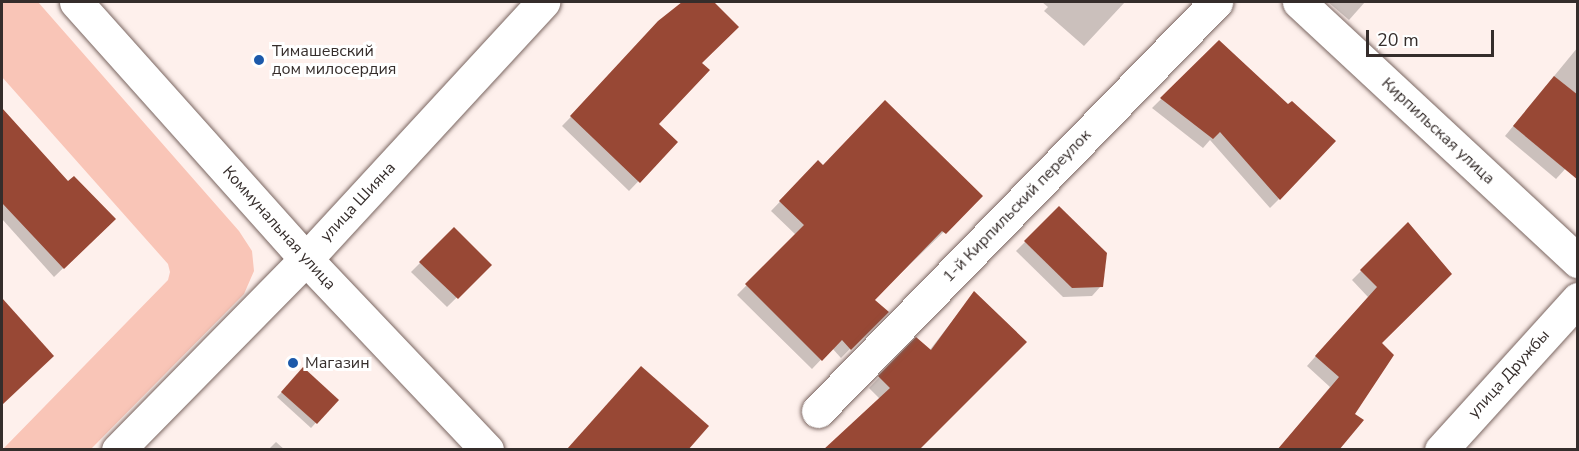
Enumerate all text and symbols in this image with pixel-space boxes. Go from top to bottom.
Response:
scale bar [1369,18,1496,56]
text: 20 m [1377,28,1419,52]
place label: Тимашевский дом милосердия [272,41,396,79]
marker: Тимашевский дом милосердия [250,51,268,69]
street label: Кирпильская улица [1378,74,1498,188]
street label: 1-й Кирпильский переулок [939,126,1095,286]
street label: улица Шияна [316,158,400,246]
street label: Коммунальная улица [218,162,340,294]
street label: улица Дружбы [1464,326,1554,422]
place label: Магазин [305,353,370,373]
marker: Магазин [286,356,300,370]

